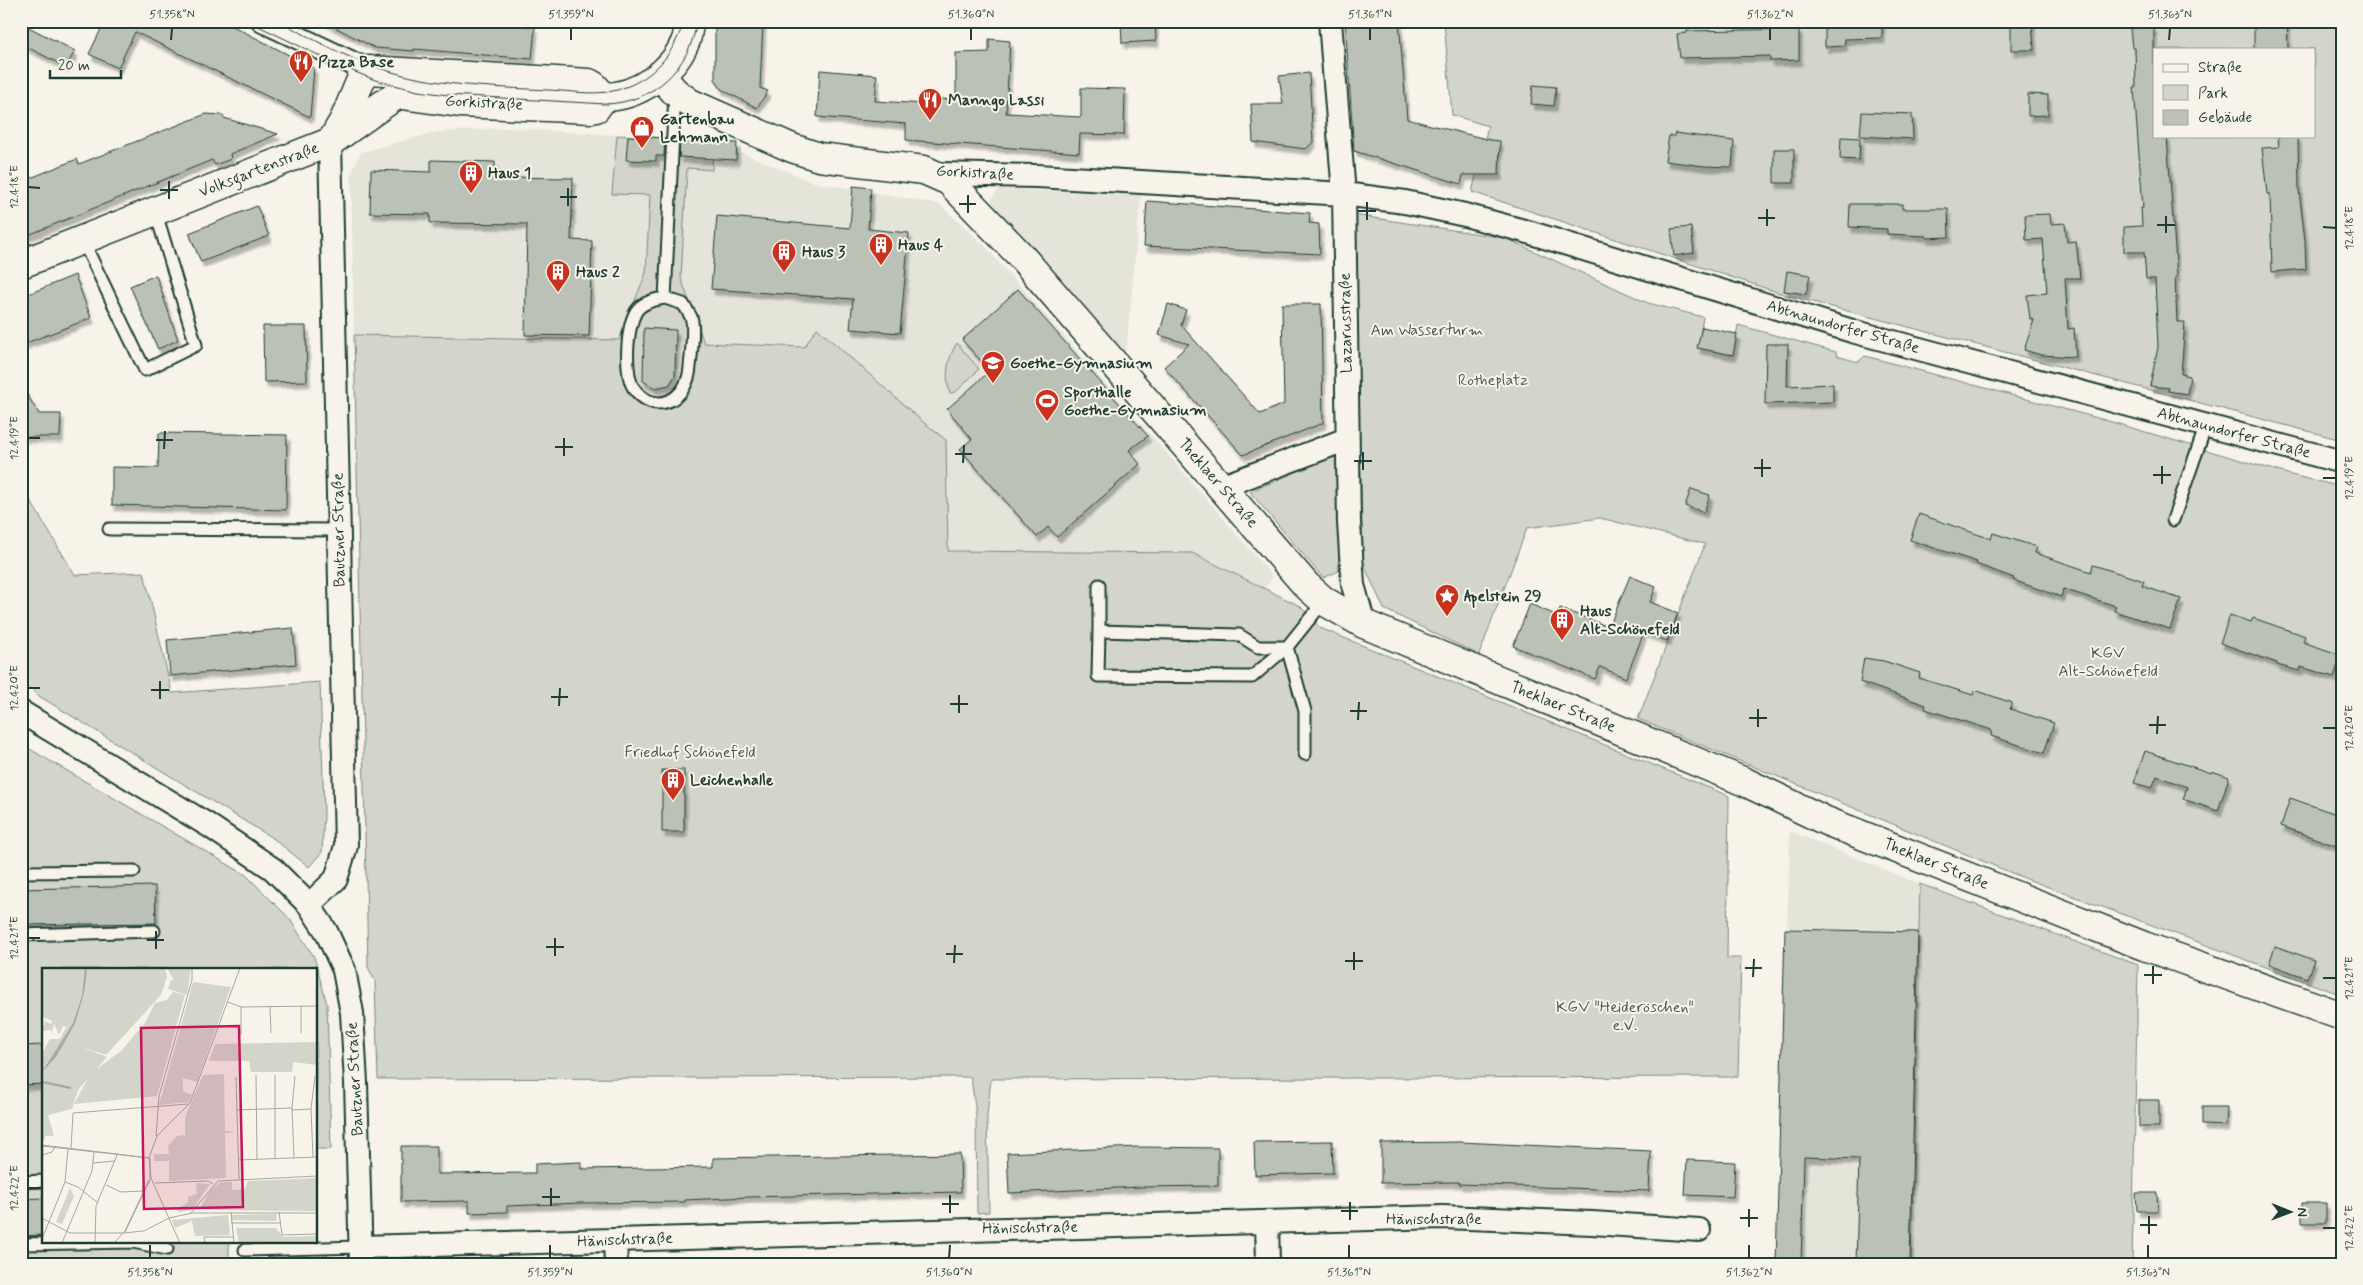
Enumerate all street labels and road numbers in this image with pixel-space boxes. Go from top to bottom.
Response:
street label: Gorkistraße [444,90,524,116]
street label: Volksgartenstraße [196,137,322,203]
street label: Gorkistraße [935,160,1015,186]
street label: Lazarusstraße [1335,272,1357,373]
street label: Abtnaundorfer Straße [1764,295,1922,359]
street label: Abtnaundorfer Straße [2155,402,2313,464]
street label: Theklaer Straße [1173,434,1263,532]
street label: Bautzner Straße [328,473,350,587]
street label: Theklaer Straße [1507,676,1619,738]
street label: Theklaer Straße [1880,833,1992,895]
street label: Bautzner Straße [342,1021,368,1137]
street label: Hänischstraße [1386,1209,1482,1230]
street label: Hänischstraße [982,1217,1078,1239]
street label: Hänischstraße [577,1228,673,1252]

